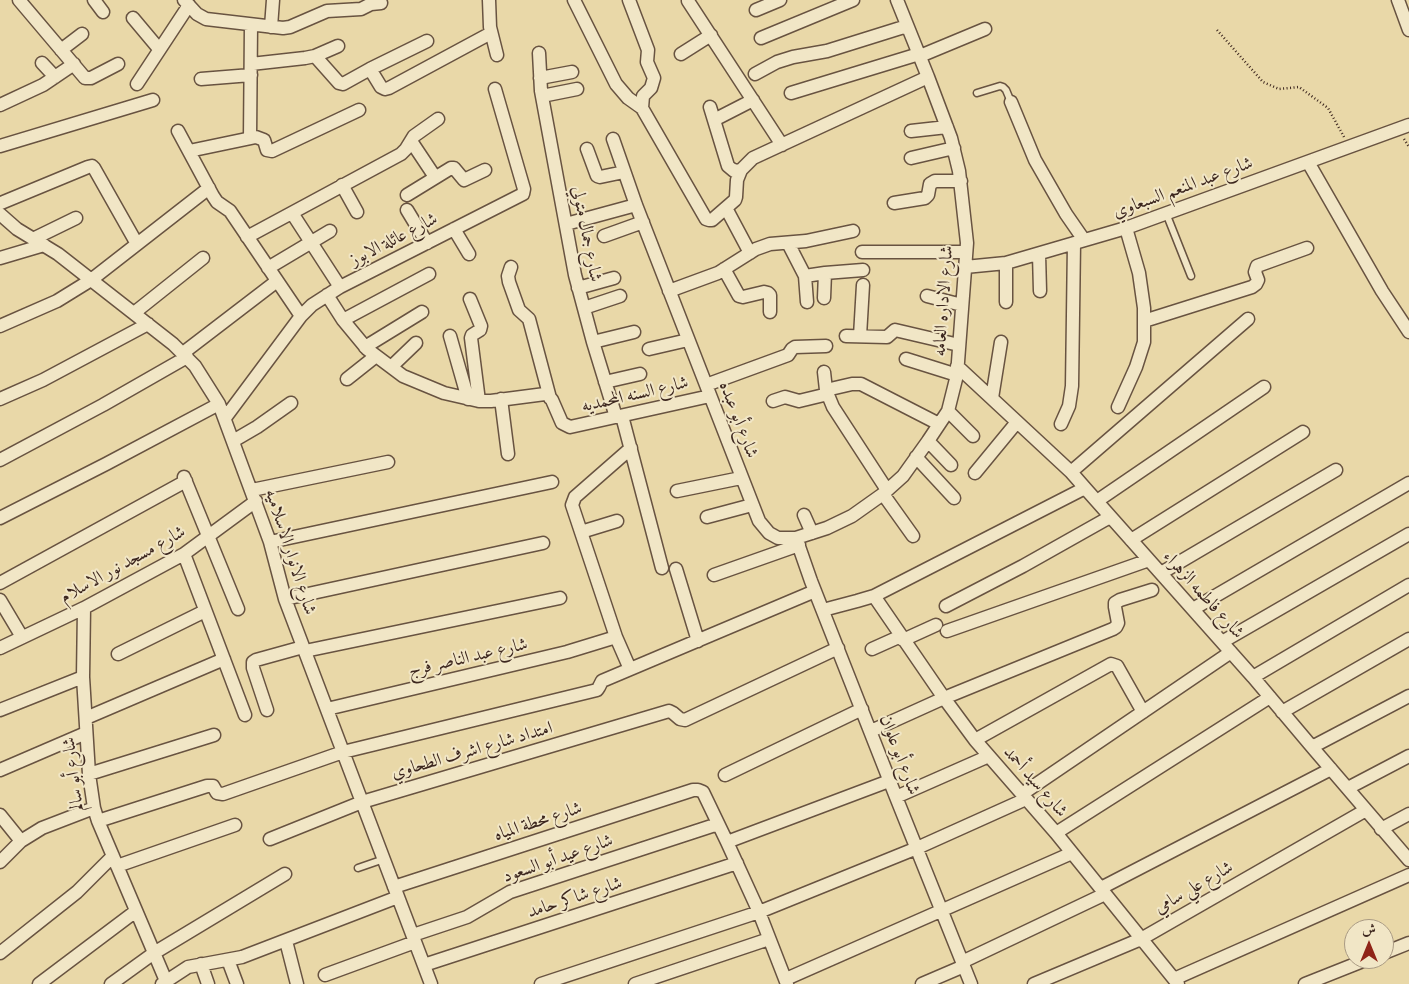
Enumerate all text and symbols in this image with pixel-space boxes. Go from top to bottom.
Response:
street label: شارع عبد المنعم السبعاوي [1110,153,1256,223]
street label: شارع جمال متولي [566,184,606,284]
street label: شارع عائلة الابوز [346,209,442,271]
street label: شارع الاداره العامه [929,245,959,357]
street label: شارع السنه المحمديه [579,372,691,418]
street label: شارع أبو عبده [714,379,762,461]
street label: شارع الانوار الاسلاميه [260,486,320,618]
street label: شارع مسجد نور الاسلام [56,522,190,608]
street label: شارع فاطمه الزهراء [1158,546,1248,644]
street label: شارع عبد الناصر فرج [406,634,530,682]
street label: شارع أبو علوان [874,712,924,798]
street label: امتداد شارع اشرف الطحاوي [389,718,555,784]
street label: شارع أبو سالم [59,736,89,812]
street label: شارع سيد أحمد [998,742,1072,822]
street label: شارع محطة المياه [491,798,585,846]
street label: شارع عيد أبو السعود [500,830,616,888]
street label: شارع علي سامي [1151,857,1237,919]
street label: شارع شاكر حامد [525,873,625,923]
north arrow [1344,919,1394,969]
text: ش [1362,920,1376,939]

